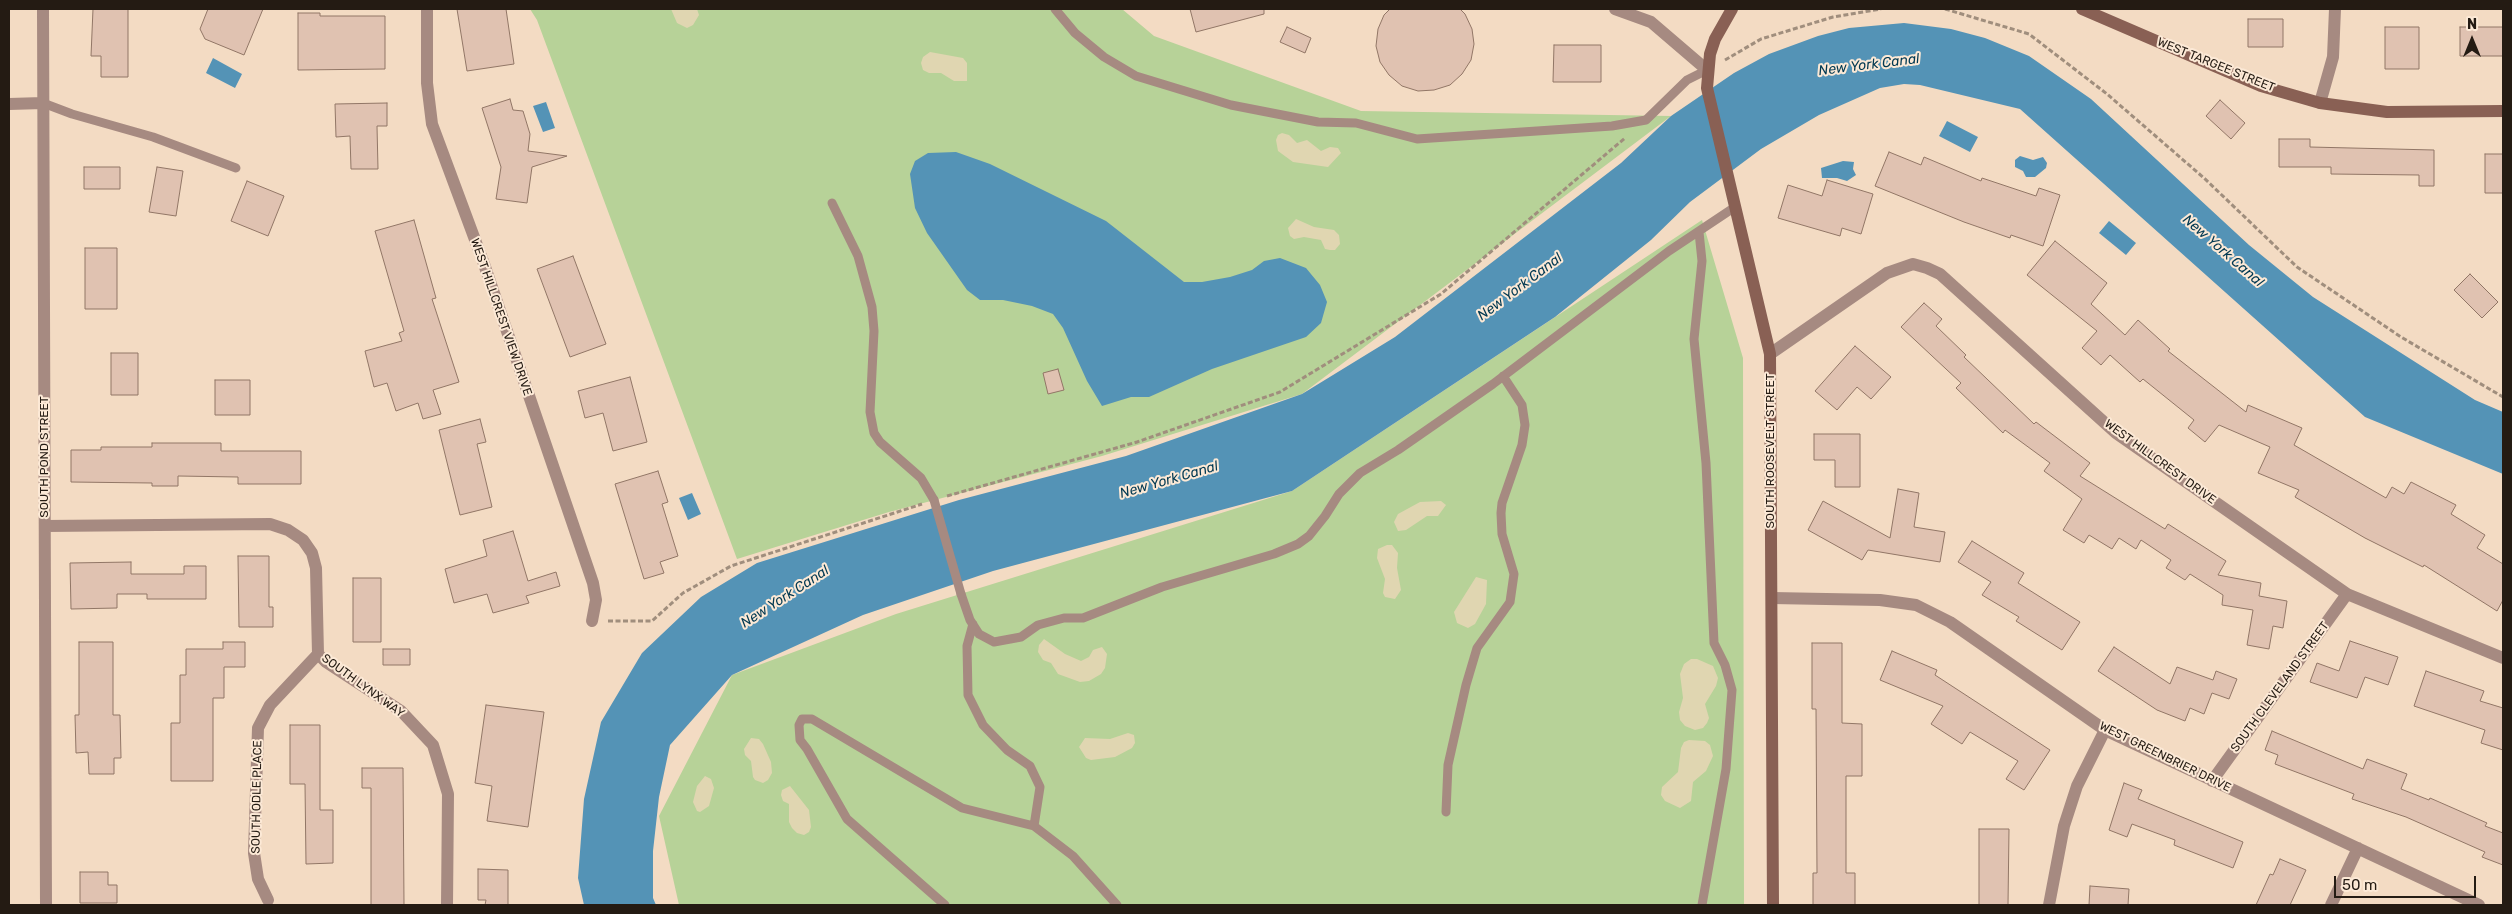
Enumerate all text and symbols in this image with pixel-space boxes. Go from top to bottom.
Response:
north arrow [2447,15,2497,65]
text: N [2467,16,2477,33]
street label: WEST TARGEE STREET [2155,35,2277,95]
water label: New York Canal [1818,50,1920,80]
water label: New York Canal [2179,211,2267,291]
street label: WEST HILLCREST VIEW DRIVE [467,237,535,397]
water label: New York Canal [1474,250,1566,324]
street label: SOUTH ROOSEVELT STREET [1764,373,1778,529]
street label: SOUTH POND STREET [38,396,52,518]
street label: WEST HILLCREST DRIVE [2101,417,2219,507]
water label: New York Canal [1118,458,1220,502]
water label: New York Canal [738,562,832,632]
street label: SOUTH CLEVELAND STREET [2228,619,2332,755]
street label: SOUTH LYNX WAY [319,651,407,721]
street label: WEST GREENBRIER DRIVE [2097,719,2233,795]
street label: SOUTH ODLE PLACE [249,740,265,854]
scale bar [2337,866,2480,898]
text: 50 m [2342,876,2377,894]

